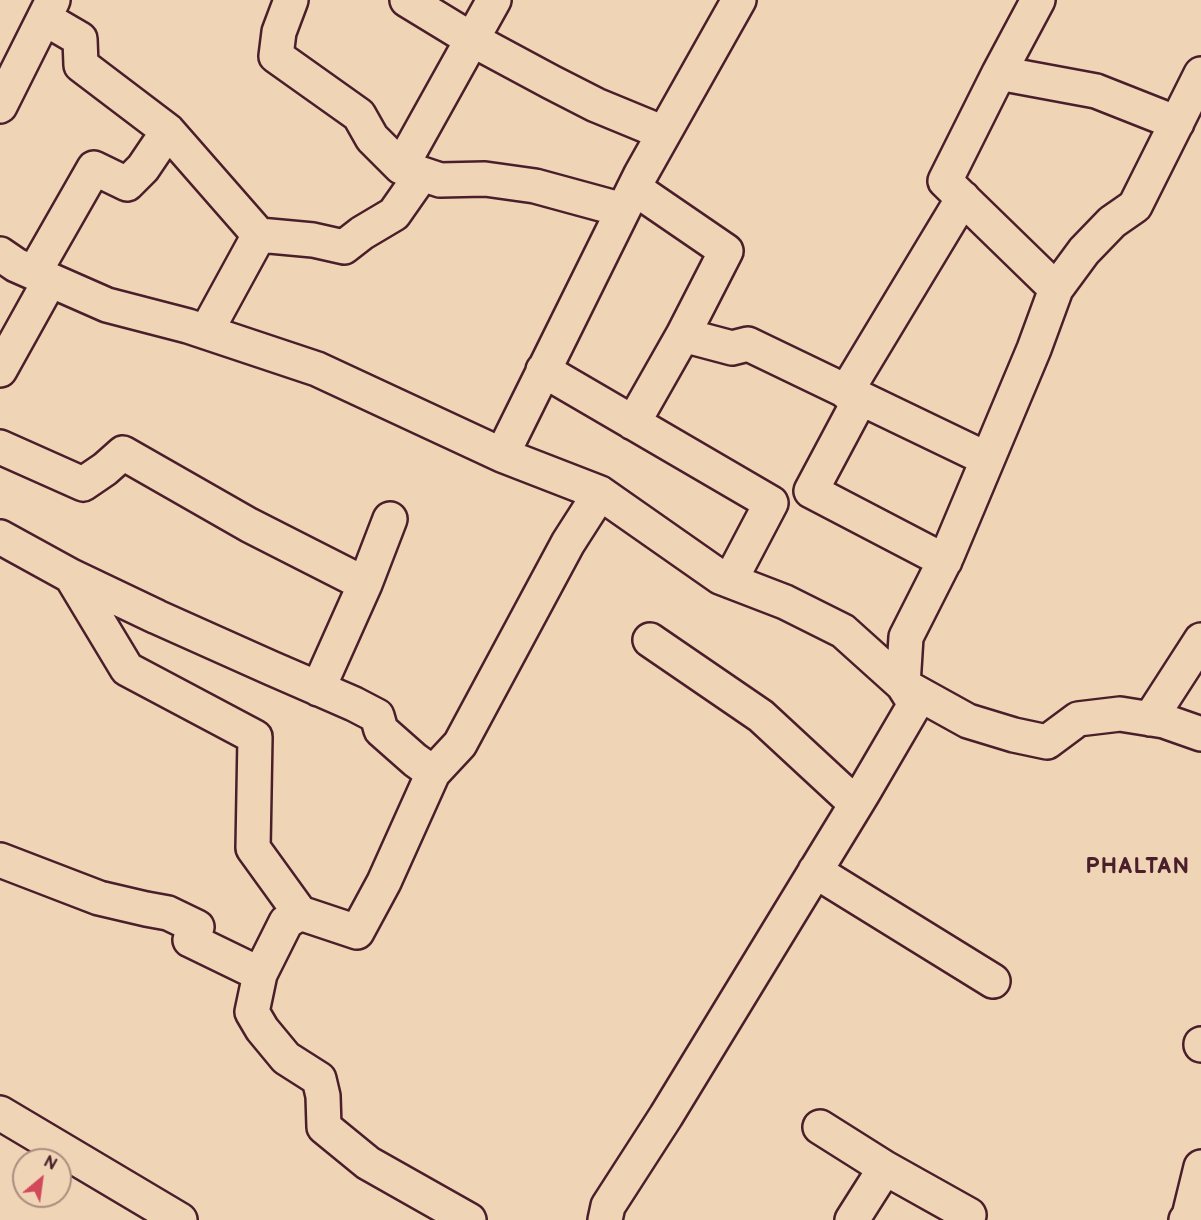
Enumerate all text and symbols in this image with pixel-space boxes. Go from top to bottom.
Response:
district label: PHALTAN [1085,854,1191,880]
north arrow [12,1148,72,1208]
text: N [40,1152,60,1175]

